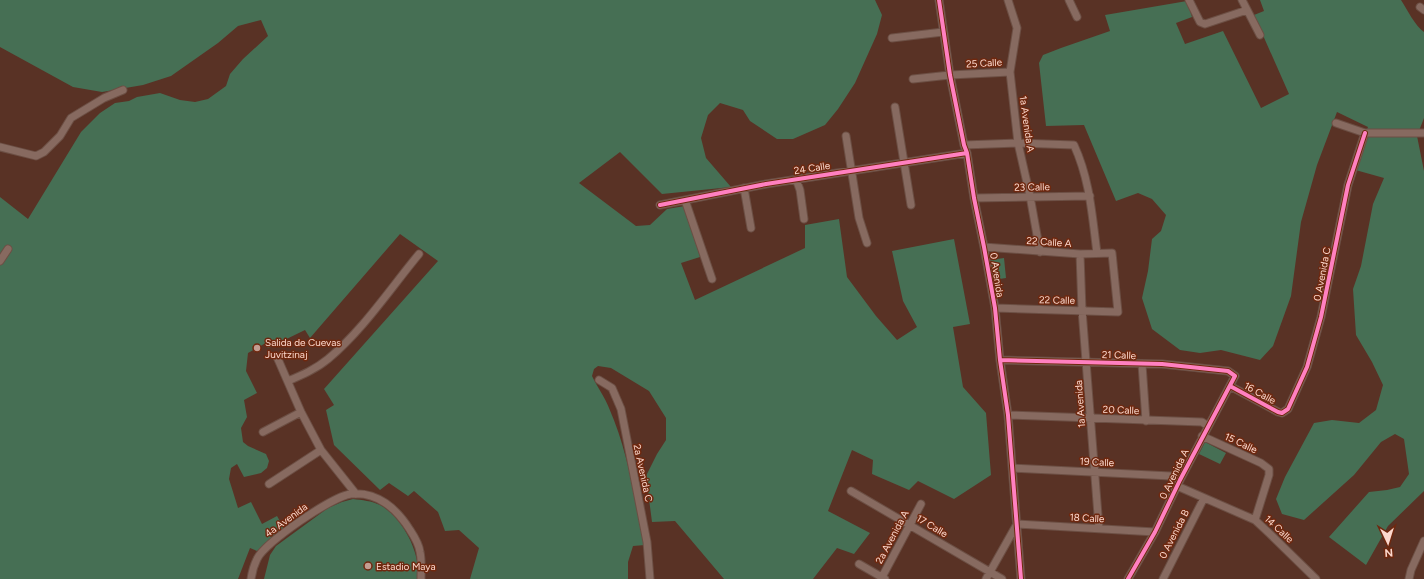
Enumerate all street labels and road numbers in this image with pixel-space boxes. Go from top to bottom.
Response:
street label: 25 Calle [966,56,1003,70]
street label: 1a Avenida A [1017,95,1037,153]
street label: 24 Calle [793,159,832,177]
street label: 23 Calle [1014,180,1050,194]
street label: 22 Calle A [1026,234,1072,250]
street label: 0 Avenida C [1310,246,1334,302]
street label: 0 Avenida [987,252,1007,298]
street label: 22 Calle [1039,293,1076,307]
street label: 21 Calle [1102,348,1137,362]
street label: 16 Calle [1242,379,1279,407]
street label: 1a Avenida [1072,380,1088,428]
street label: 20 Calle [1102,403,1140,417]
street label: 15 Calle [1223,430,1260,456]
street label: 2a Avenida C [631,443,655,503]
street label: 0 Avenida A [1156,447,1192,501]
street label: 19 Calle [1079,455,1115,469]
street label: 4a Avenida [262,500,310,540]
street label: 0 Avenida B [1156,507,1192,561]
street label: 2a Avenida A [873,508,912,566]
street label: 18 Calle [1069,511,1105,525]
street label: 17 Calle [914,512,950,541]
street label: 14 Calle [1262,512,1297,546]

